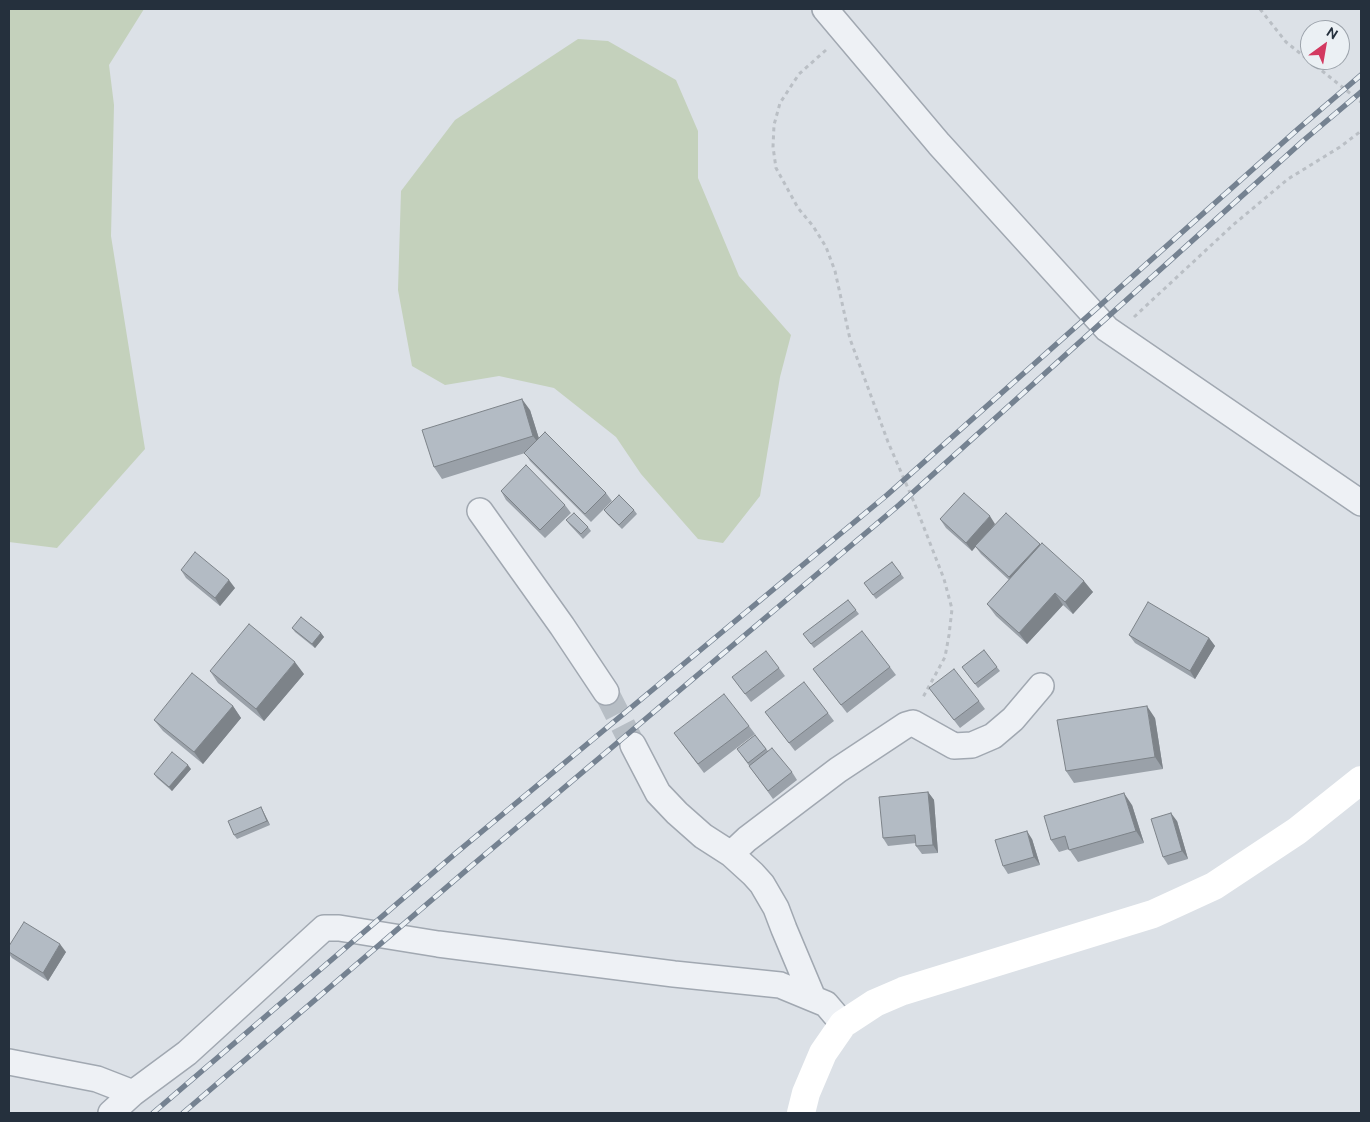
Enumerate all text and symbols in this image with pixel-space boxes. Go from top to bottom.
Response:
north arrow [1300,20,1350,70]
text: N [1324,24,1341,43]

